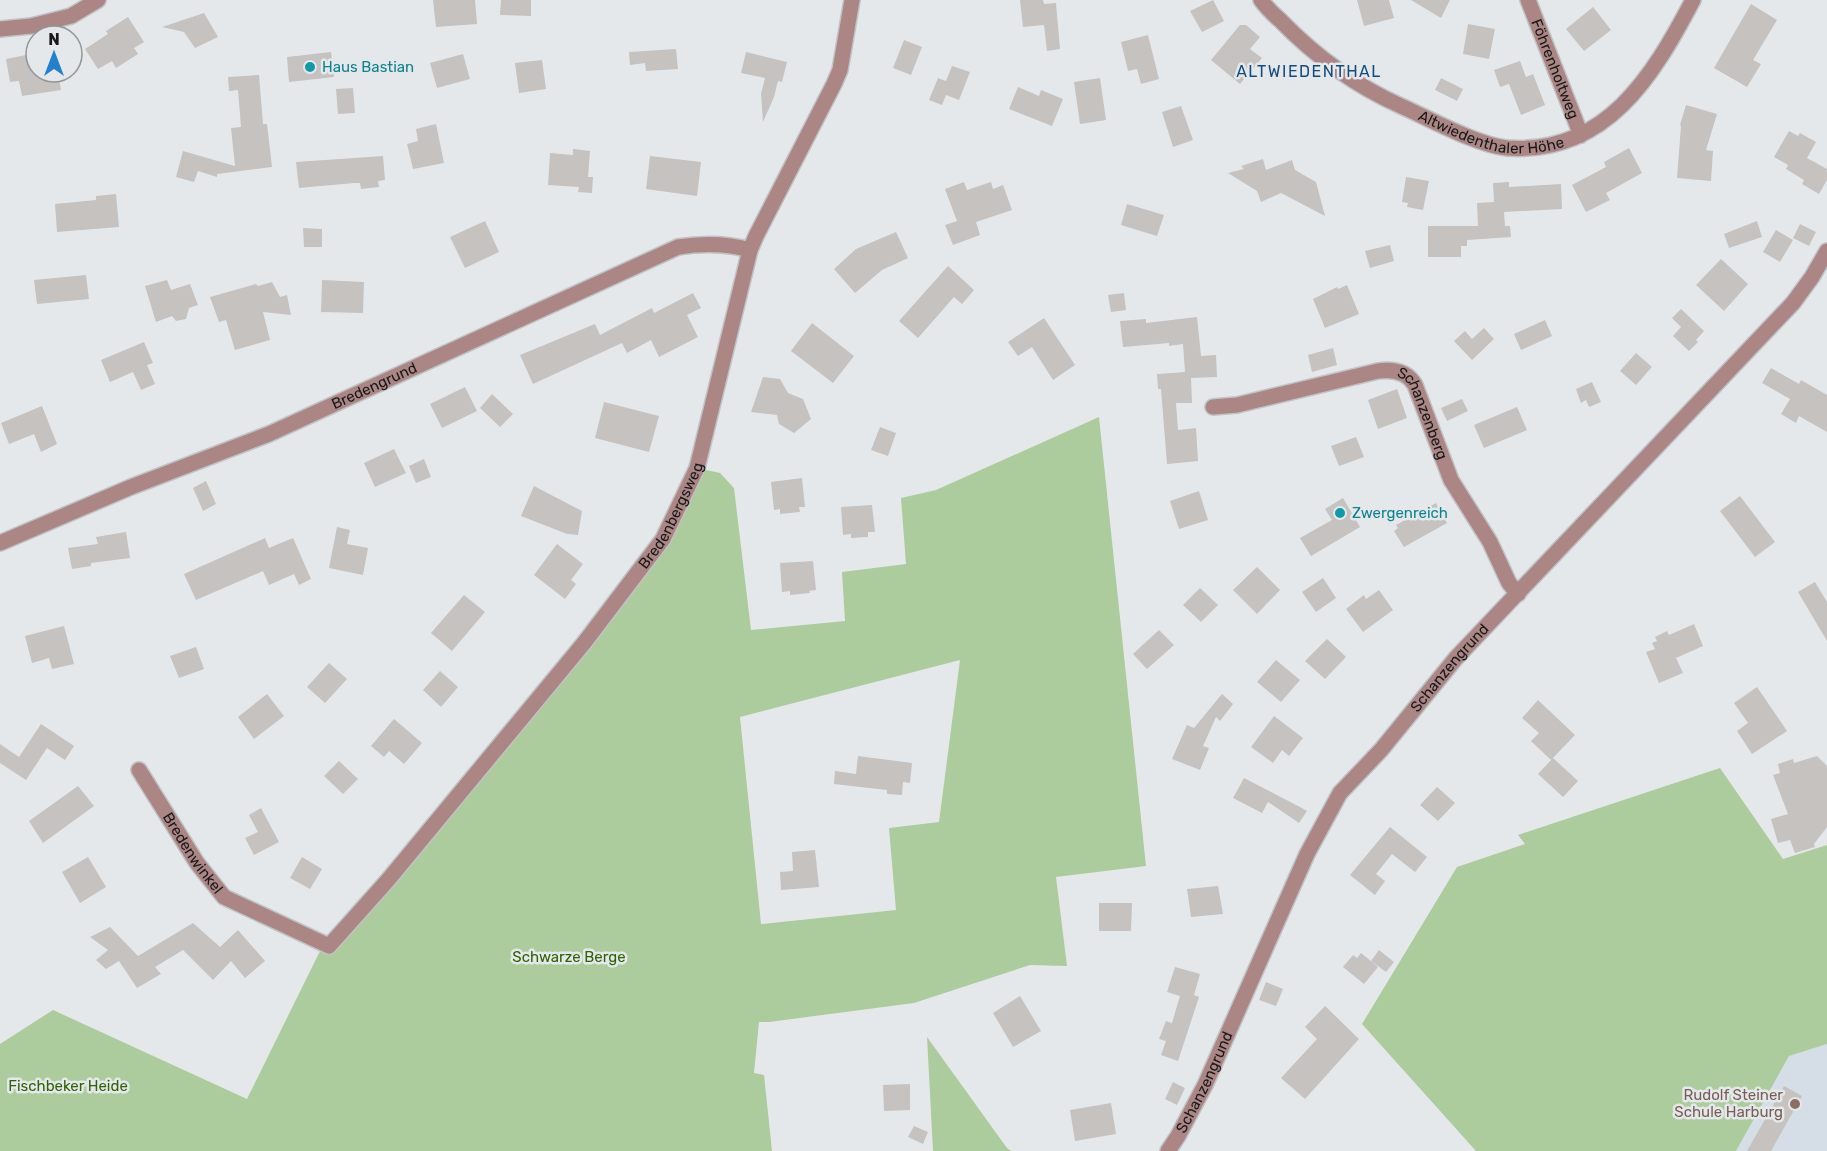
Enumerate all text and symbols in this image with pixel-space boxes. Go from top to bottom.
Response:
street label: Föhrenholtweg [1527,16,1583,121]
north arrow [24,24,84,84]
text: N [48,30,60,49]
place label: Haus Bastian [322,58,414,76]
marker: Haus Bastian [303,60,317,74]
district label: ALTWIEDENTHAL [1236,62,1382,81]
street label: Altwiedenthaler Höhe [1416,107,1566,157]
street label: Bredengrund [329,359,420,413]
street label: Schanzenberg [1395,363,1451,462]
street label: Bredenbergsweg [635,461,707,572]
place label: Zwergenreich [1352,504,1448,522]
marker: Zwergenreich [1333,506,1347,520]
street label: Schanzengrund [1407,620,1493,716]
street label: Bredenwinkel [159,809,227,897]
park label: Schwarze Berge [512,948,626,966]
street label: Schanzengrund [1172,1029,1237,1136]
park label: Fischbeker Heide [8,1077,128,1095]
place label: Rudolf Steiner Schule Harburg [1674,1086,1783,1121]
marker: Rudolf Steiner Schule Harburg [1788,1097,1802,1111]

